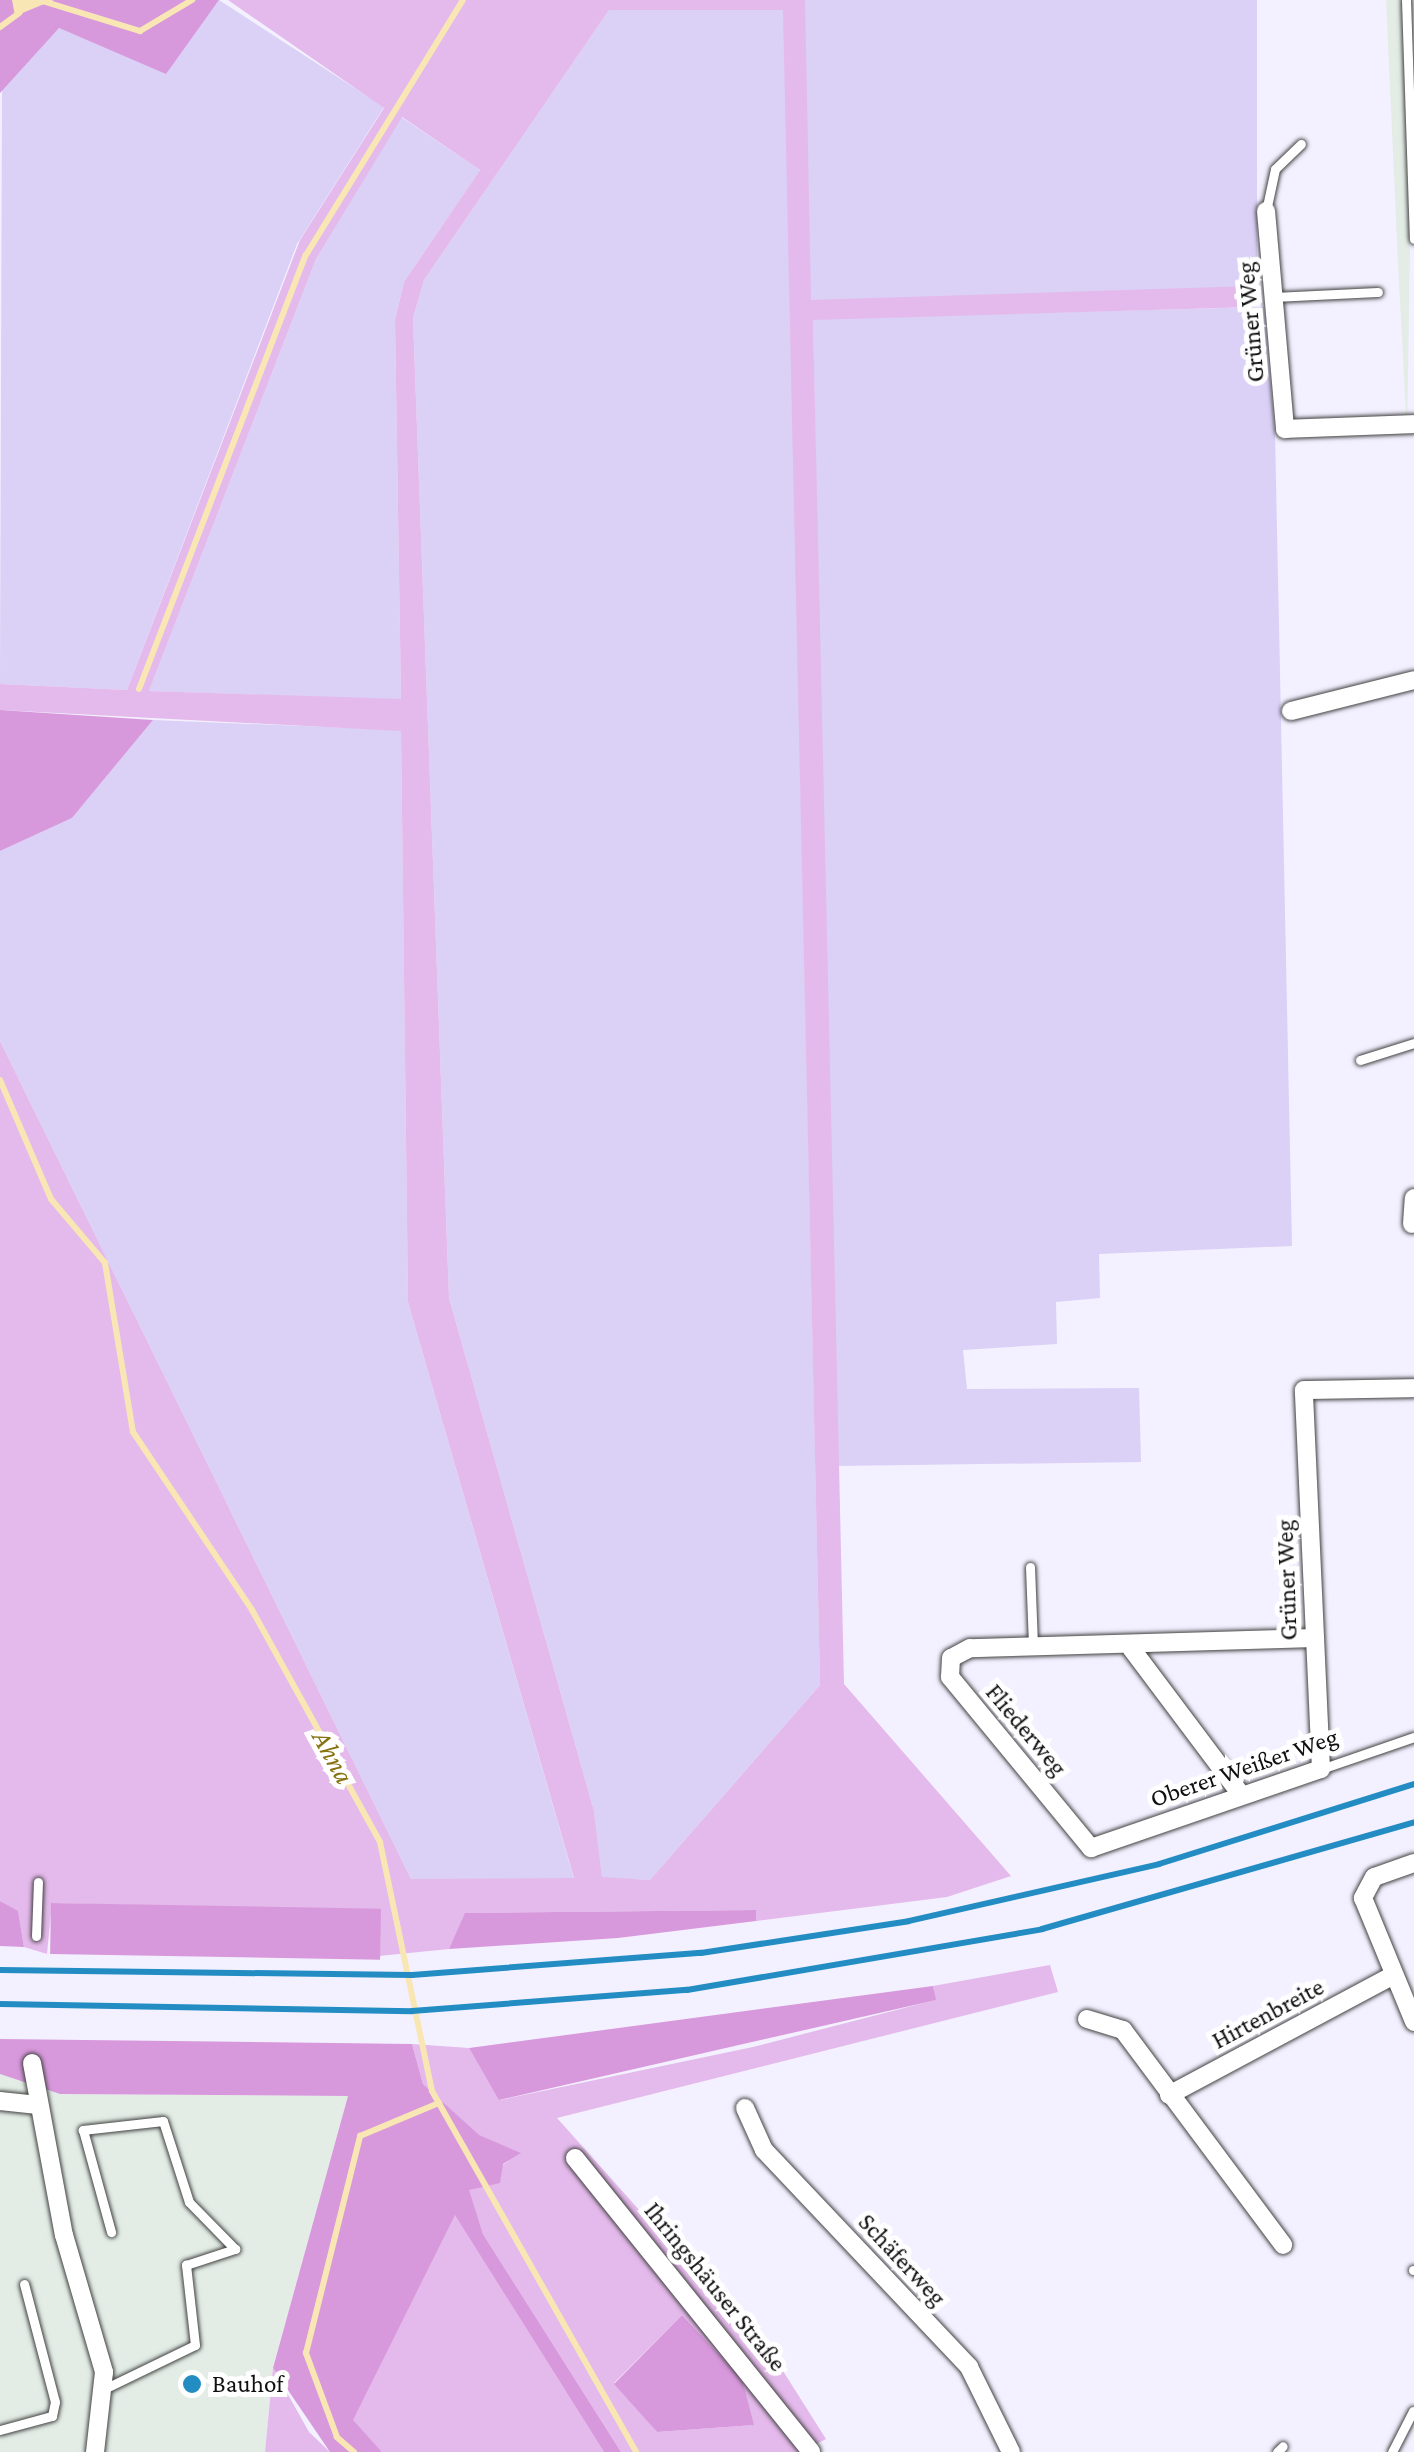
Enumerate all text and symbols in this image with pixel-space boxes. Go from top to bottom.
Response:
street label: Grüner Weg [1231,260,1271,384]
street label: Grüner Weg [1270,1519,1304,1641]
street label: Fliederweg [979,1678,1073,1782]
street label: Oberer Weißer Weg [1146,1722,1342,1814]
water label: Ahna [305,1724,361,1790]
street label: Hirtenbreite [1207,1972,1329,2056]
street label: Ihringshäuser Straße [638,2196,792,2378]
street label: Schäferweg [852,2208,952,2312]
place label: Bauhof [212,2369,284,2399]
marker: Bauhof [181,2373,203,2395]

